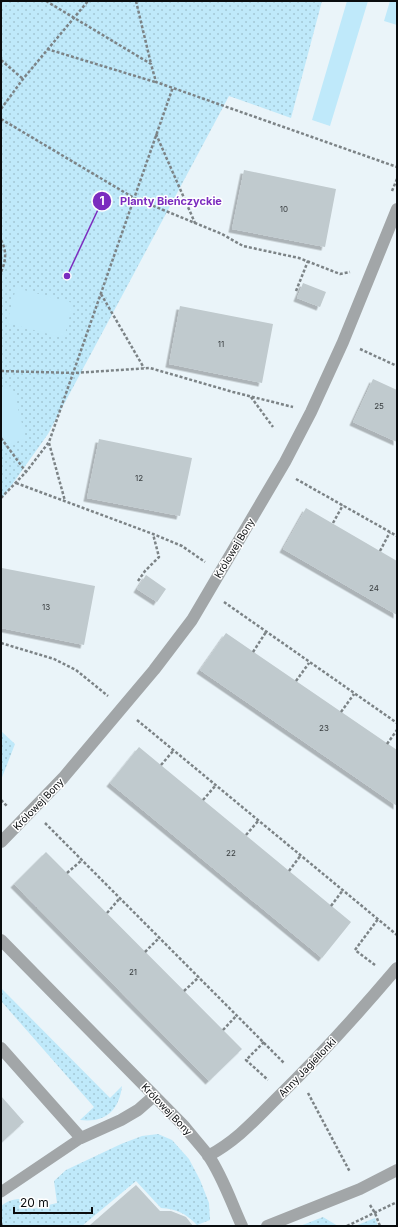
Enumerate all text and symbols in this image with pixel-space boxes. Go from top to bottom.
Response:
callout: Planty Bieńczyckie [92,190,230,213]
text: 1 [99,193,105,208]
text: Planty Bieńczyckie [120,194,222,208]
house number: 10 [280,204,288,214]
house number: 11 [218,339,224,349]
house number: 25 [374,401,384,411]
house number: 12 [135,473,143,483]
street label: Królowej Bony [211,516,257,580]
house number: 24 [369,583,379,593]
house number: 13 [42,602,50,612]
house number: 23 [319,723,329,733]
street label: Królowej Bony [10,775,66,832]
house number: 22 [226,848,236,858]
house number: 21 [129,967,137,977]
street label: Anny Jagiellonki [276,1035,338,1099]
street label: Królowej Bony [139,1081,195,1138]
scale bar [14,1189,92,1215]
text: 20 m [20,1195,49,1210]

